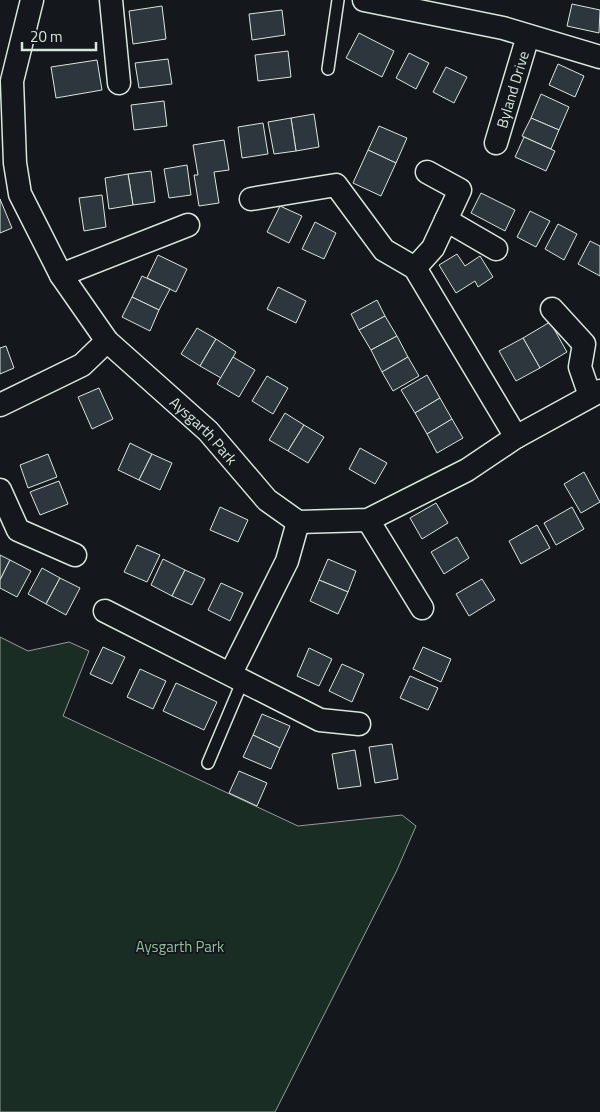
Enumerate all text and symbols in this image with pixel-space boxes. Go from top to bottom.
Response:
scale bar [22,20,96,52]
text: 20 m [30,25,63,48]
street label: Byland Drive [490,48,534,131]
street label: Aysgarth Park [165,391,243,470]
park label: Aysgarth Park [136,935,224,958]

